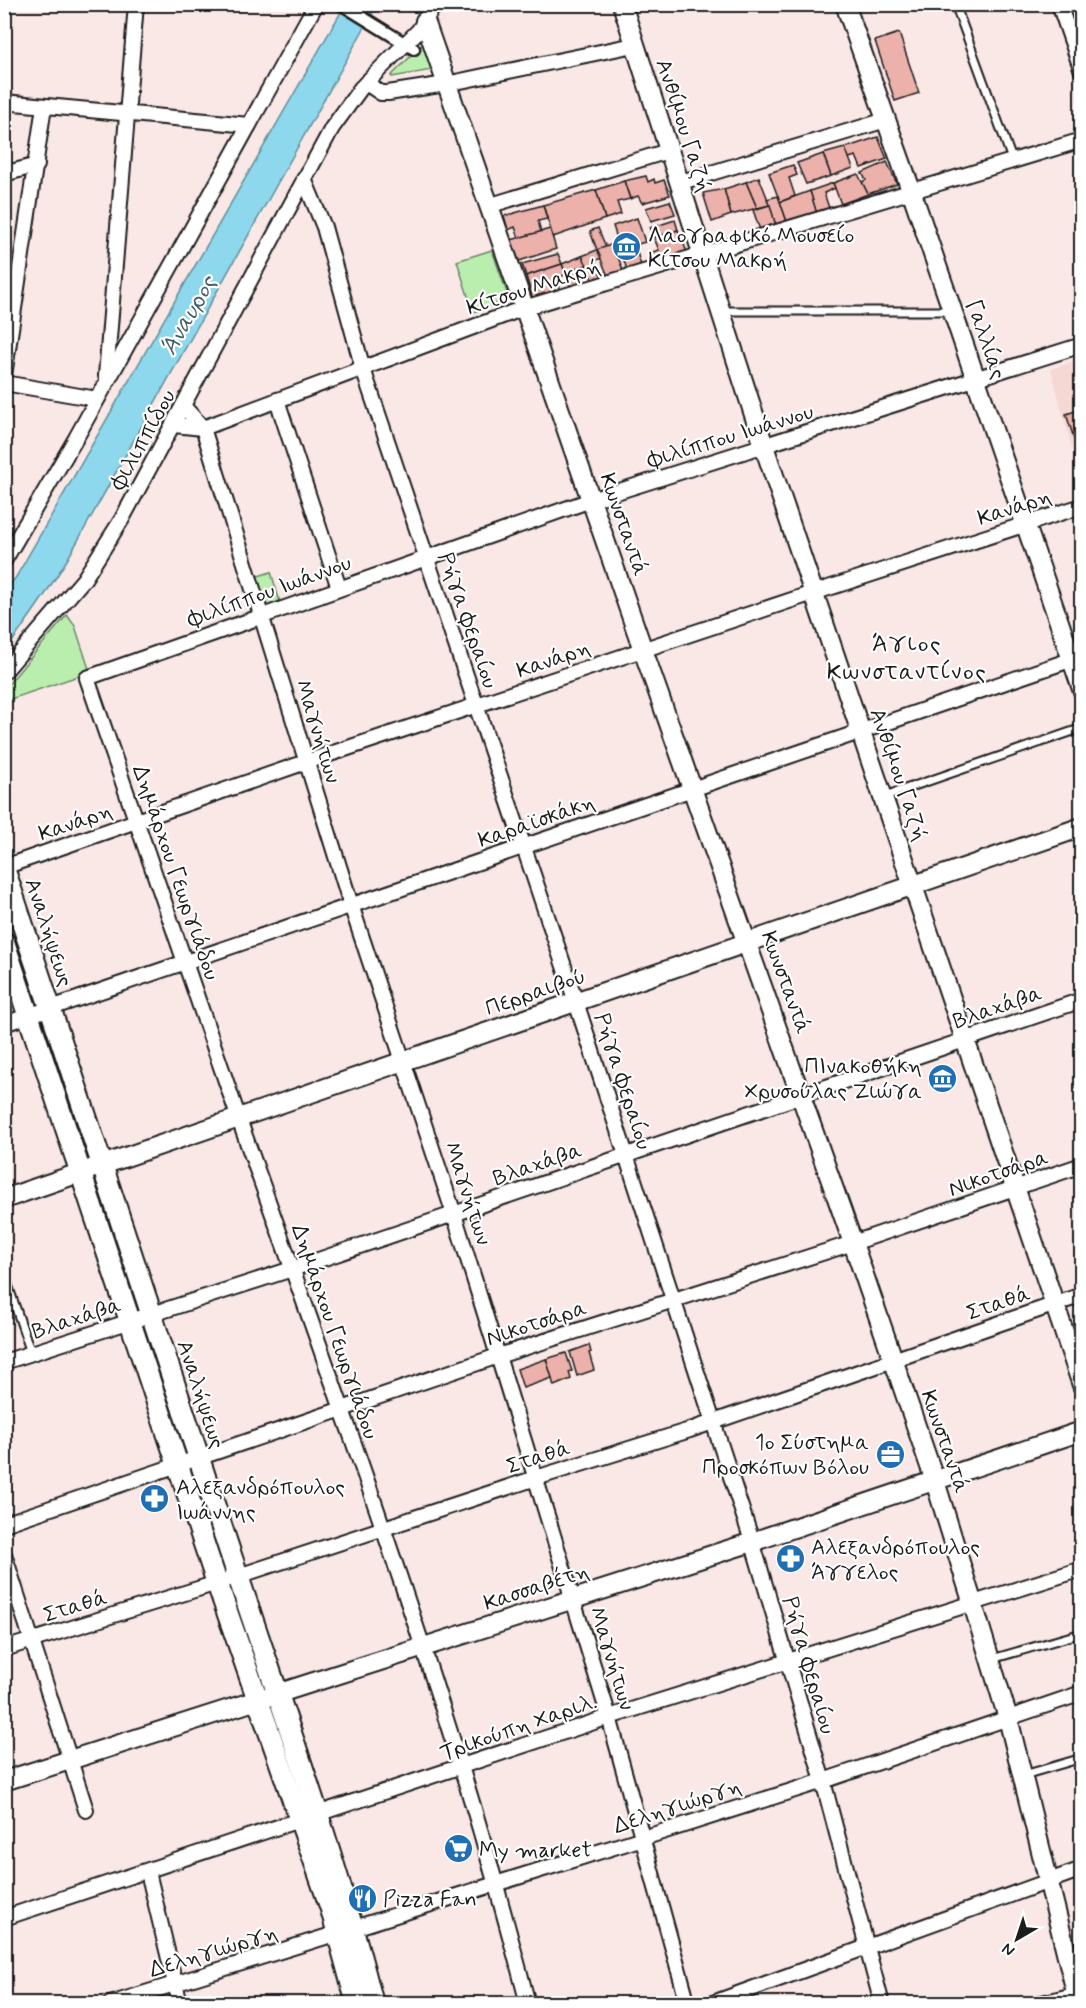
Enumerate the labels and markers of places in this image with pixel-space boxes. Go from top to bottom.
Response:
place label: Λαογραφικό Μουσείο Κίτσου Μακρή [648,222,854,275]
museum icon: Λαογραφικό Μουσείο Κίτσου Μακρή [611,231,643,263]
place label: ΠΙνακοθήκη Χρυσούλας Ζιώγα [744,1053,922,1106]
museum icon: ΠΙνακοθήκη Χρυσούλας Ζιώγα [927,1062,959,1094]
place label: 1ο Σύστημα Προσκόπων Βόλου [702,1429,869,1482]
office icon: 1ο Σύστημα Προσκόπων Βόλου [874,1438,906,1470]
place label: Αλεξανδρόπουλος Ιωάννης [176,1474,345,1527]
pharmacy icon: Αλεξανδρόπουλος Ιωάννης [139,1483,171,1515]
place label: Αλεξανδρόπουλος Άγγελος [811,1534,980,1587]
pharmacy icon: Αλεξανδρόπουλος Άγγελος [774,1543,806,1575]
supermarket icon: My market [442,1833,474,1865]
place label: My market [479,1837,592,1865]
restaurant icon: Pizza Fan [346,1882,378,1914]
place label: Pizza Fan [383,1886,477,1914]

